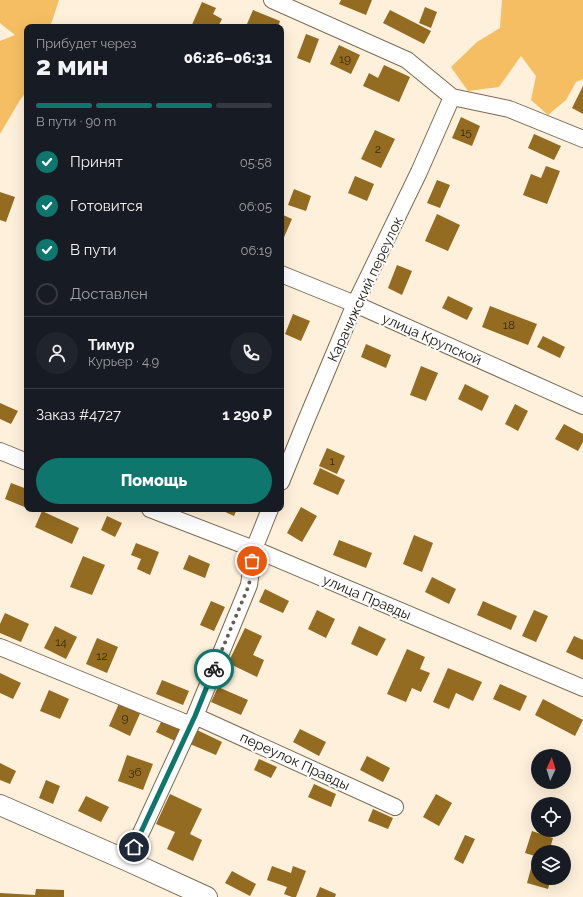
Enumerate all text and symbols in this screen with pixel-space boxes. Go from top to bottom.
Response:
text: Прибудет через [36,36,136,51]
text: 06:26–06:31 [184,49,272,67]
text: 2 мин [36,51,108,81]
house number: 19 [339,52,351,66]
text: В пути · 90 m [36,114,116,129]
house number: 15 [460,125,472,139]
house number: 2 [375,142,381,156]
icon: check [36,151,58,173]
text: Принят [70,153,123,171]
text: 05:58 [240,155,272,170]
icon: check [36,195,58,217]
text: Готовится [70,197,143,215]
text: 06:05 [239,199,272,214]
street label: Карачижский переулок [324,214,406,364]
icon: check [36,239,58,261]
text: В пути [70,241,117,259]
text: 06:19 [241,243,272,258]
text: Доставлен [70,285,148,303]
street label: улица Крупской [380,310,484,368]
house number: 18 [503,318,515,332]
button: person [36,332,78,374]
button: phone [230,332,272,374]
text: Тимур [88,336,134,354]
text: Курьер · 4.9 [88,354,159,369]
text: Заказ #4727 [36,406,121,424]
text: 1 290 ₽ [222,406,272,424]
house number: 1 [329,454,335,468]
button: Помощь [36,458,272,504]
pin [235,544,269,578]
icon: bag [241,550,263,572]
street label: улица Правды [320,571,414,623]
house number: 14 [55,635,67,649]
house number: 12 [96,649,108,663]
courier [194,649,234,689]
icon: bike [203,658,225,680]
house number: 9 [121,711,129,725]
street label: переулок Правды [238,729,352,793]
north arrow [531,749,571,789]
map controls [531,749,571,885]
house number: 36 [128,765,142,779]
button: locate [531,797,571,837]
pin [117,830,151,864]
icon: home [123,836,145,858]
button: layers [531,845,571,885]

